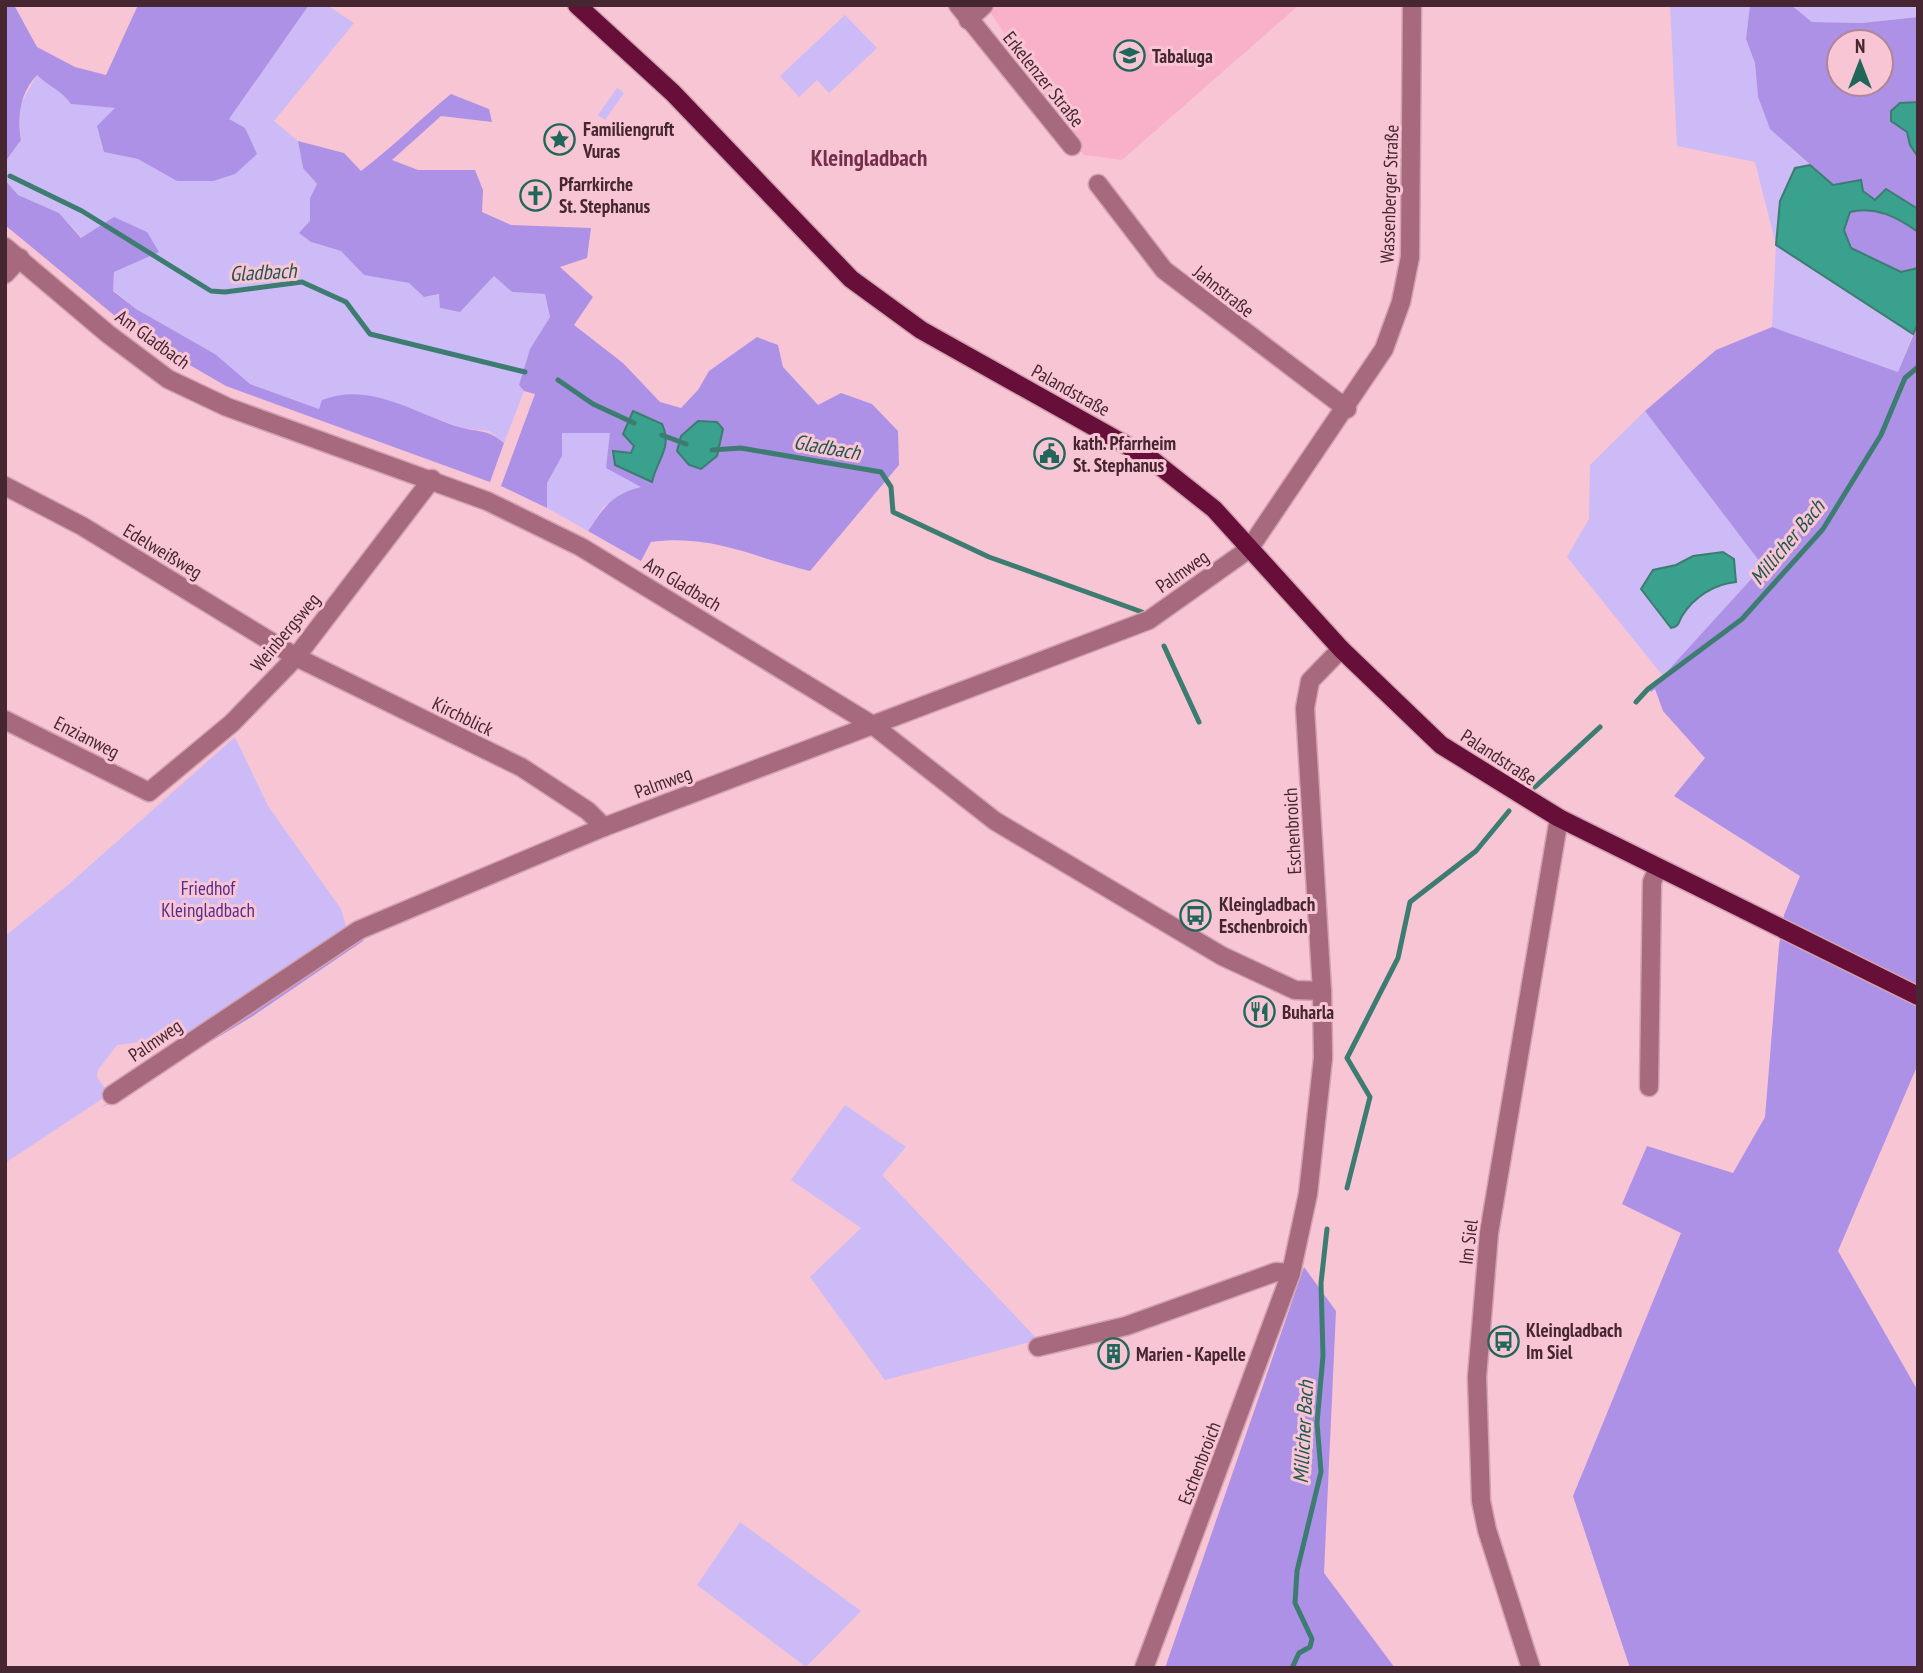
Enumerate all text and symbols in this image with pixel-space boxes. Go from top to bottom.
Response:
street label: Erkelenzer Straße [998,26,1090,132]
north arrow [1825,28,1895,98]
text: N [1855,34,1865,58]
school or university icon: Tabaluga [1112,39,1146,73]
place label: Tabaluga [1152,44,1213,68]
place label: Familiengruft Vuras [582,117,675,163]
place icon: Familiengruft Vuras [543,123,577,157]
street label: Wassenberger Straße [1375,124,1403,264]
district label: Kleingladbach [811,143,927,172]
place label: Pfarrkirche St. Stephanus [559,172,651,218]
church icon: Pfarrkirche St. Stephanus [519,178,553,212]
water label: Gladbach [229,257,299,287]
street label: Jahnstraße [1188,259,1259,322]
street label: Am Gladbach [111,304,195,374]
street label: Palandstraße [1028,359,1114,421]
water label: Gladbach [792,428,864,466]
place label: kath. Pfarrheim St. Stephanus [1073,431,1176,477]
public building icon: kath. Pfarrheim St. Stephanus [1033,437,1067,471]
water label: Millicher Bach [1744,493,1832,590]
street label: Edelweißweg [119,518,207,584]
street label: Palmweg [1151,544,1213,598]
street label: Am Gladbach [640,552,726,616]
street label: Weinbergsweg [245,588,325,676]
street label: Kirchblick [429,691,498,741]
street label: Enzianweg [50,710,124,764]
street label: Palandstraße [1456,724,1542,791]
street label: Palmweg [631,761,695,803]
street label: Eschenbroich [1278,787,1306,875]
park label: Friedhof Kleingladbach [161,876,255,922]
place label: Kleingladbach Eschenbroich [1219,892,1315,938]
bus stop icon: Kleingladbach Eschenbroich [1179,898,1213,932]
restaurant icon: Buharla [1242,995,1276,1029]
place label: Buharla [1282,1000,1334,1024]
street label: Palmweg [124,1013,186,1067]
street label: Im Siel [1453,1217,1483,1266]
place label: Kleingladbach Im Siel [1526,1318,1622,1364]
bus stop icon: Kleingladbach Im Siel [1486,1324,1520,1358]
building icon: Marien - Kapelle [1096,1337,1130,1371]
place label: Marien - Kapelle [1136,1342,1246,1366]
water label: Millicher Bach [1287,1378,1319,1484]
street label: Eschenbroich [1172,1418,1226,1508]

